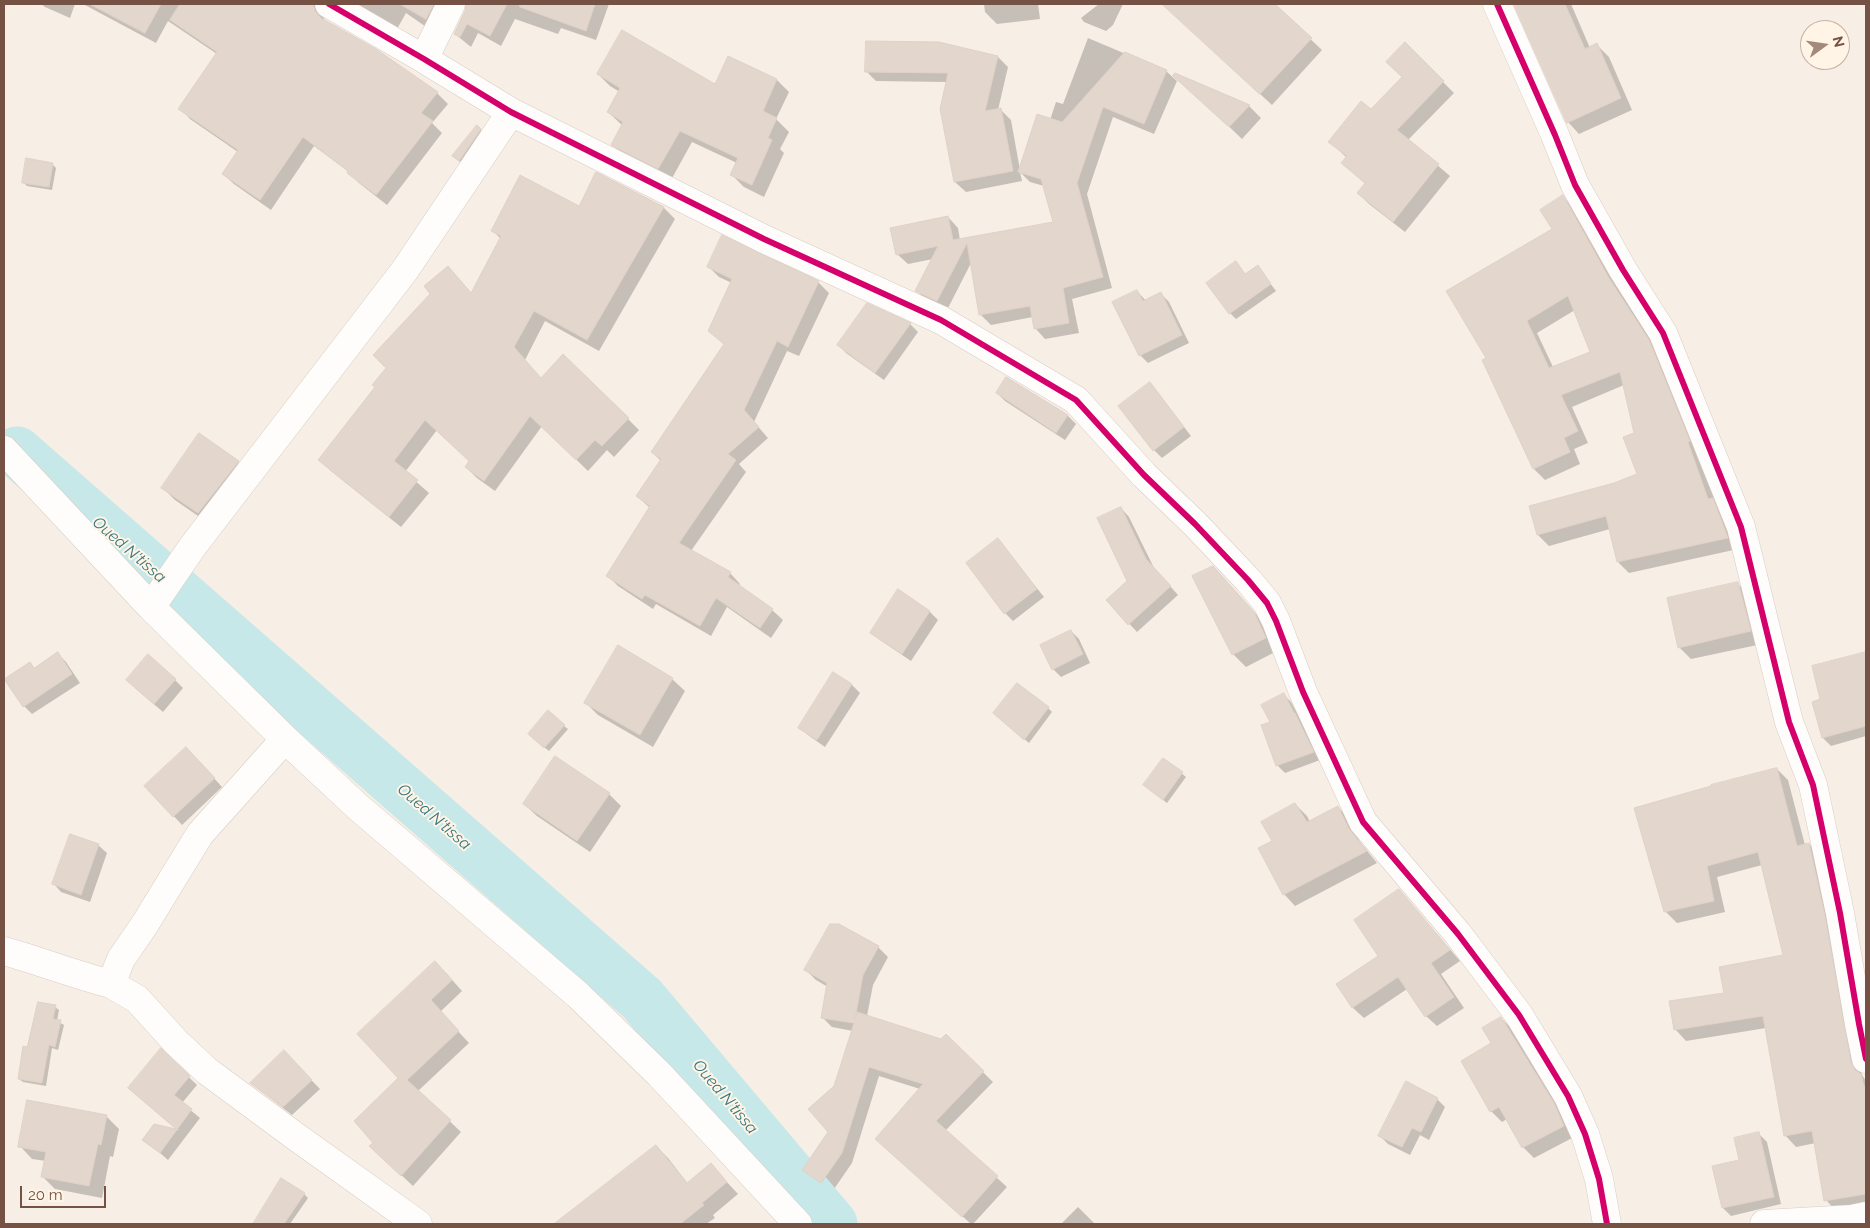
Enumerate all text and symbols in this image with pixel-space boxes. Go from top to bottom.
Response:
north arrow [1800,20,1850,70]
text: N [1830,34,1848,49]
water label: Oued N'tissa [88,513,170,587]
water label: Oued N'tissa [393,780,475,854]
water label: Oued N'tissa [688,1056,762,1138]
scale bar [22,1176,109,1208]
text: 20 m [28,1186,63,1204]

